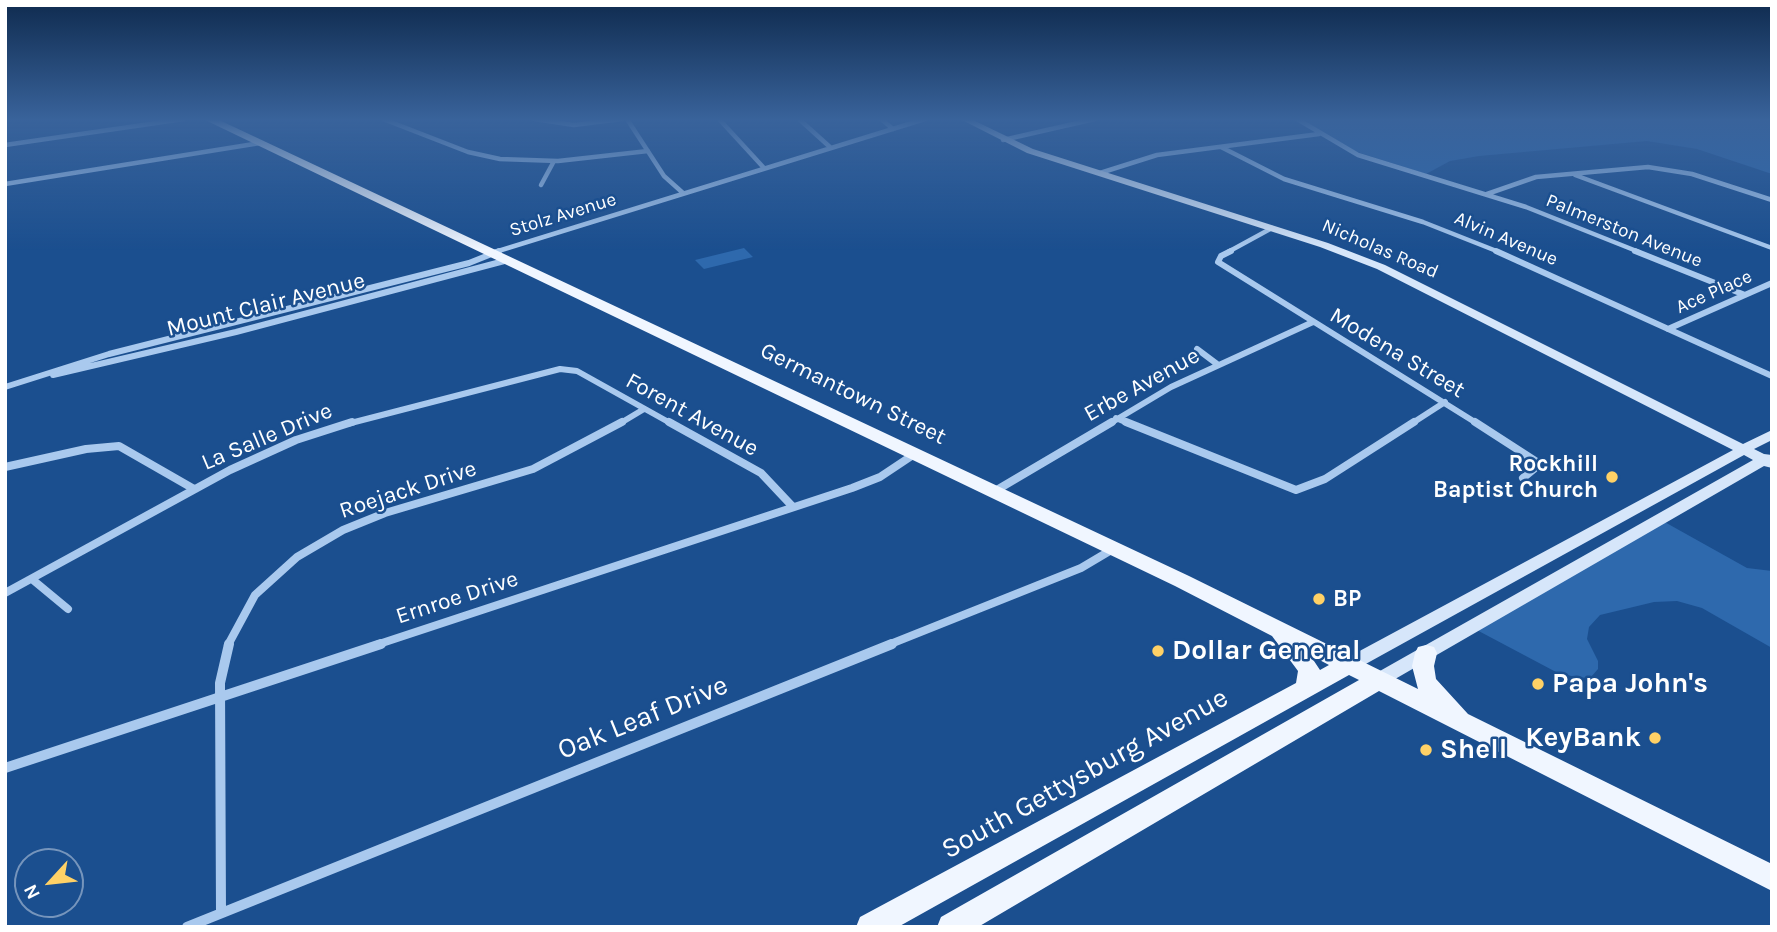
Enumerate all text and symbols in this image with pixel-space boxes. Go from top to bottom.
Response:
street label: Stolz Avenue [507,188,619,242]
street label: Palmerston Avenue [1542,189,1706,273]
street label: Alvin Avenue [1451,207,1561,271]
street label: Nicholas Road [1318,214,1442,284]
street label: Ace Place [1672,265,1756,319]
street label: Mount Clair Avenue [164,267,368,343]
street label: Modena Street [1324,302,1470,404]
street label: Germantown Street [756,337,950,451]
street label: Erbe Avenue [1079,342,1205,428]
street label: Forent Avenue [621,367,763,463]
street label: La Salle Drive [197,397,337,477]
place label: Rockhill Baptist Church [1433,450,1598,504]
street label: Roejack Drive [336,455,480,525]
marker: Rockhill Baptist Church [1604,469,1620,485]
street label: Ernroe Drive [392,565,522,631]
place label: BP [1333,585,1361,613]
marker: BP [1311,591,1327,607]
place label: Dollar General [1172,634,1361,668]
marker: Dollar General [1150,643,1166,659]
place label: Papa John's [1552,667,1708,701]
street label: Oak Leaf Drive [553,669,733,767]
marker: Papa John's [1530,676,1546,692]
street label: South Gettysburg Avenue [936,681,1234,867]
place label: KeyBank [1525,721,1641,755]
marker: KeyBank [1647,730,1663,746]
place label: Shell [1440,733,1507,767]
marker: Shell [1418,742,1434,758]
north arrow [14,848,84,918]
text: N [19,881,45,903]

